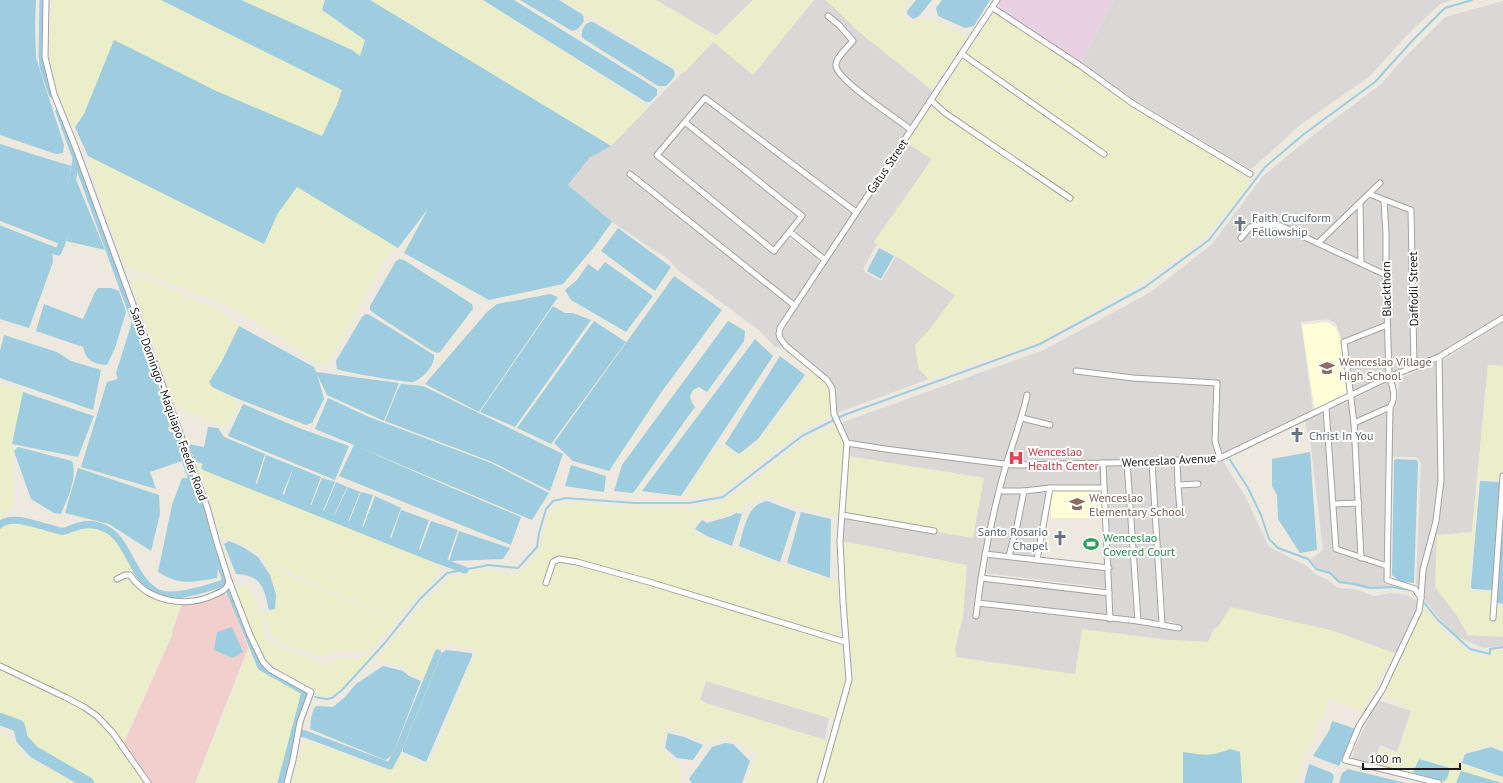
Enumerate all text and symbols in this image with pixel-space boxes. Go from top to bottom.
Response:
street label: Gatus Street [863,136,911,196]
place label: Faith Cruciform Fellowship [1252,210,1331,239]
church icon: Faith Cruciform Fellowship [1231,215,1249,233]
street label: Daffodil Street [1405,251,1421,327]
street label: Blackthorn [1378,261,1394,317]
street label: Santo Domingo - Maquiapo Feeder Road [127,305,211,503]
place label: Wenceslao Village High School [1339,354,1432,383]
school or university icon: Wenceslao Village High School [1318,359,1336,377]
church icon: Christ In You [1288,426,1306,444]
place label: Christ In You [1309,428,1374,443]
place label: Wenceslao Health Center [1028,444,1099,473]
hospital icon: Wenceslao Health Center [1007,449,1025,467]
street label: Wenceslao Avenue [1121,450,1217,470]
place label: Wenceslao Elementary School [1089,490,1185,519]
school or university icon: Wenceslao Elementary School [1068,495,1086,513]
place label: Santo Rosario Chapel [978,524,1048,553]
church icon: Santo Rosario Chapel [1051,529,1069,547]
place label: Wenceslao Covered Court [1103,530,1175,559]
sports icon: Wenceslao Covered Court [1082,535,1100,553]
scale bar [1363,745,1460,771]
text: 100 m [1369,751,1402,766]

